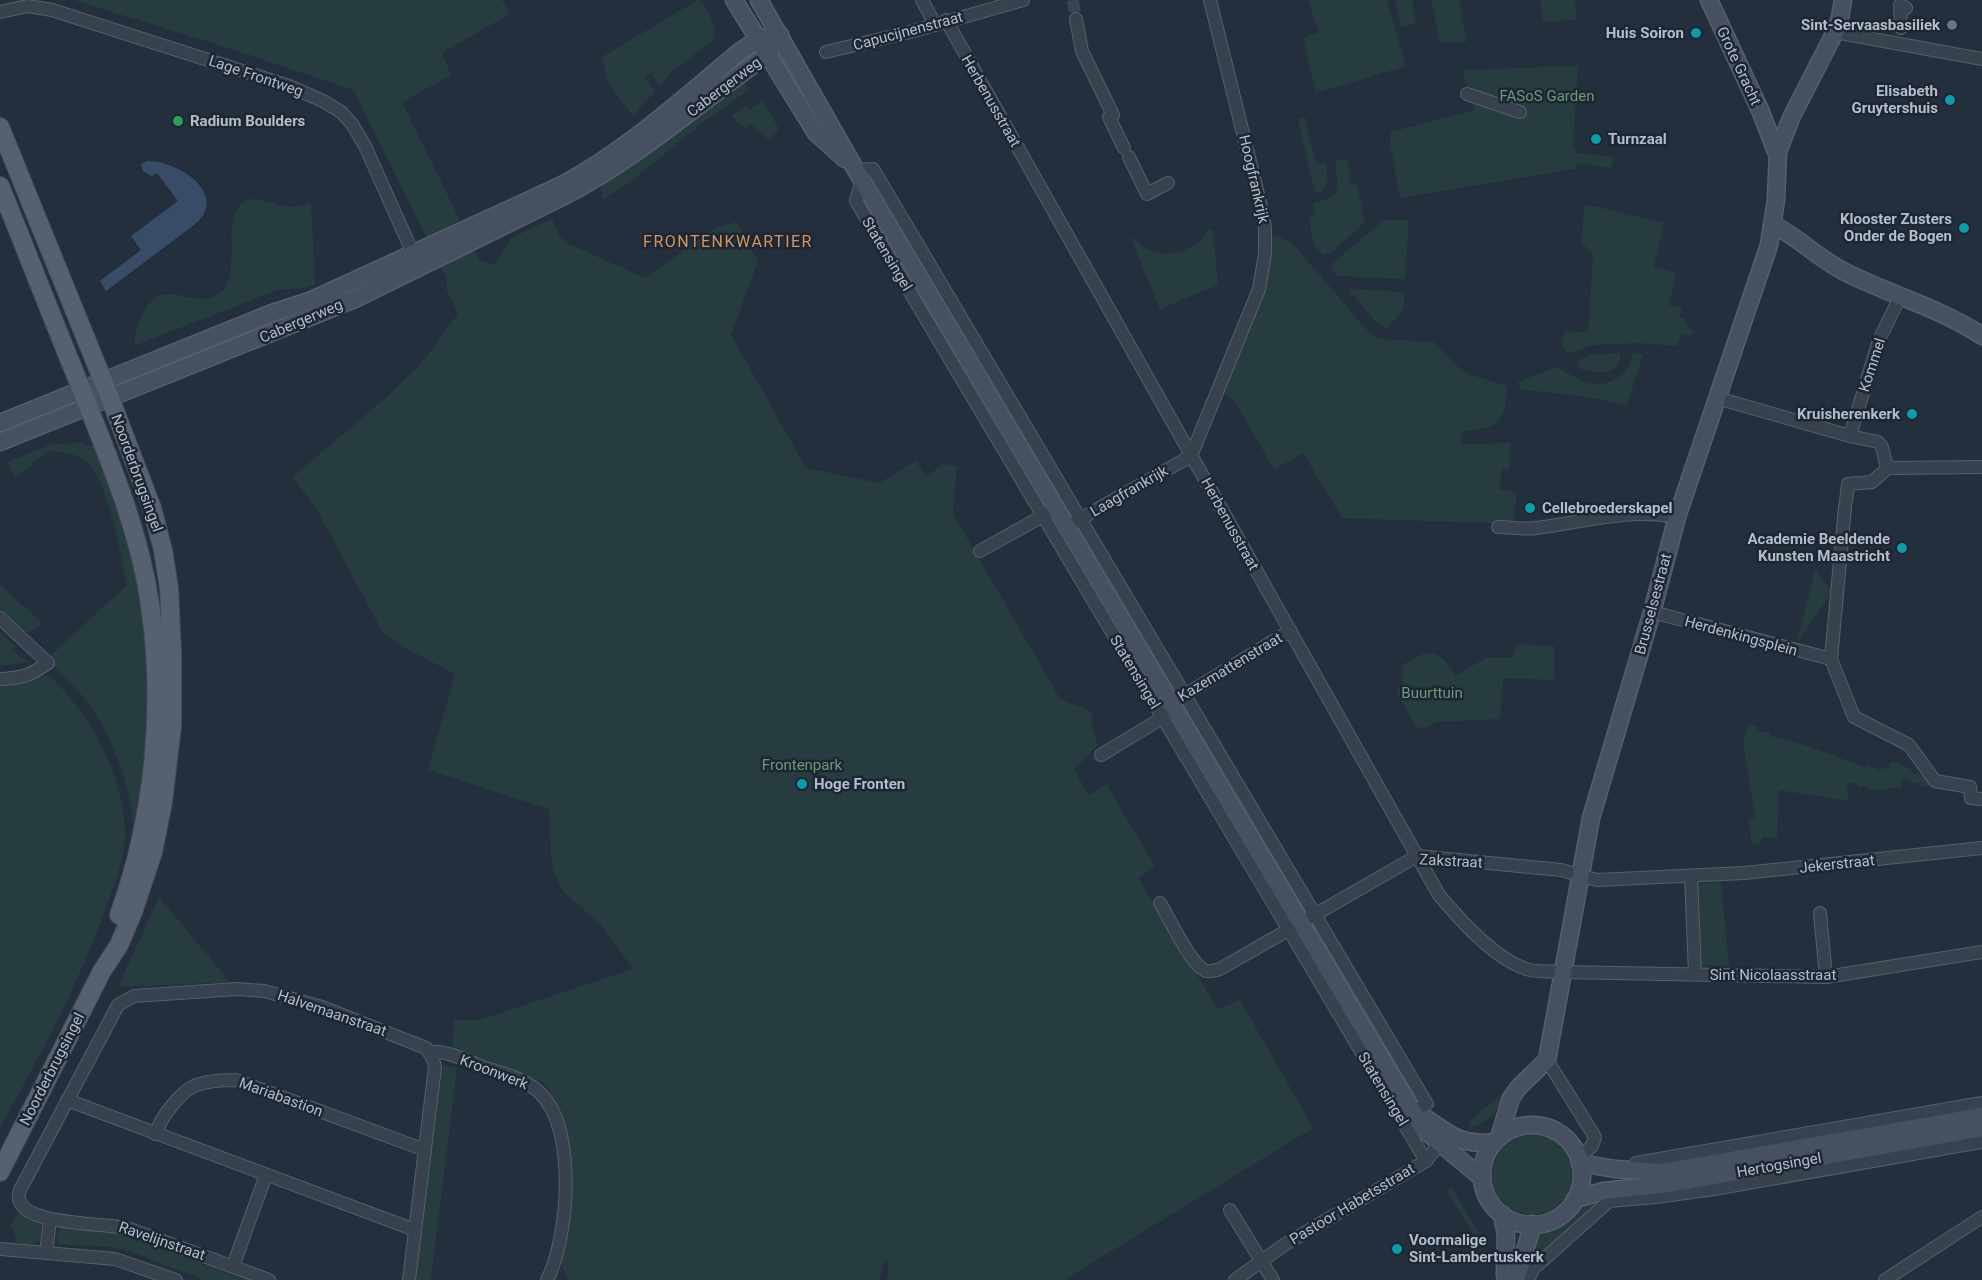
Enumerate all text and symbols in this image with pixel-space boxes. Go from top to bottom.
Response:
street label: Capucijnenstraat [851,8,965,54]
place label: Sint-Servaasbasiliek [1801,16,1941,34]
marker: Sint-Servaasbasiliek [1945,18,1959,32]
place label: Huis Soiron [1606,24,1684,42]
street label: Grote Gracht [1713,24,1765,108]
marker: Huis Soiron [1689,26,1703,40]
street label: Lage Frontweg [206,51,306,101]
street label: Herbenusstraat [957,52,1025,150]
street label: Cabergerweg [683,53,765,121]
place label: Elisabeth Gruytershuis [1851,82,1938,117]
park label: FASoS Garden [1500,87,1594,105]
marker: Elisabeth Gruytershuis [1943,93,1957,107]
place label: Radium Boulders [190,112,306,130]
marker: Radium Boulders [171,114,185,128]
place label: Turnzaal [1608,130,1667,148]
marker: Turnzaal [1589,132,1603,146]
street label: Hoogfrankrijk [1235,133,1273,225]
place label: Klooster Zusters Onder de Bogen [1840,210,1952,245]
street label: Statensingel [858,214,916,294]
marker: Klooster Zusters Onder de Bogen [1957,221,1971,235]
district label: FRONTENKWARTIER [643,232,813,251]
street label: Cabergerweg [257,295,345,347]
street label: Kommel [1855,336,1889,394]
place label: Kruisherenkerk [1797,405,1901,423]
marker: Kruisherenkerk [1905,407,1919,421]
street label: Noorderbrugsingel [107,412,167,534]
street label: Laagfrankrijk [1087,461,1171,520]
street label: Herbenusstraat [1197,475,1263,574]
place label: Cellebroederskapel [1542,499,1673,517]
marker: Cellebroederskapel [1523,501,1537,515]
place label: Academie Beeldende Kunsten Maastricht [1748,530,1890,565]
marker: Academie Beeldende Kunsten Maastricht [1895,541,1909,555]
street label: Brusselsestraat [1631,551,1675,657]
street label: Herdenkingsplein [1683,612,1799,660]
street label: Kazemattenstraat [1174,629,1286,705]
street label: Statensingel [1106,632,1164,712]
park label: Buurttuin [1401,684,1463,702]
park label: Frontenpark [762,756,843,774]
place label: Hoge Fronten [814,775,905,793]
marker: Hoge Fronten [795,777,809,791]
street label: Zakstraat [1419,850,1483,872]
street label: Jekerstraat [1799,851,1876,877]
street label: Sint Nicolaasstraat [1710,966,1836,984]
street label: Halvemaanstraat [275,986,389,1040]
street label: Noorderbrugsingel [16,1010,88,1128]
street label: Statensingel [1354,1049,1412,1129]
street label: Kroonwerk [457,1051,531,1093]
street label: Mariabastion [237,1074,325,1120]
street label: Hertogsingel [1735,1149,1823,1181]
street label: Pastoor Habetsstraat [1286,1160,1418,1248]
street label: Ravelijnstraat [116,1218,208,1264]
place label: Voormalige Sint-Lambertuskerk [1409,1231,1545,1266]
marker: Voormalige Sint-Lambertuskerk [1390,1242,1404,1256]

